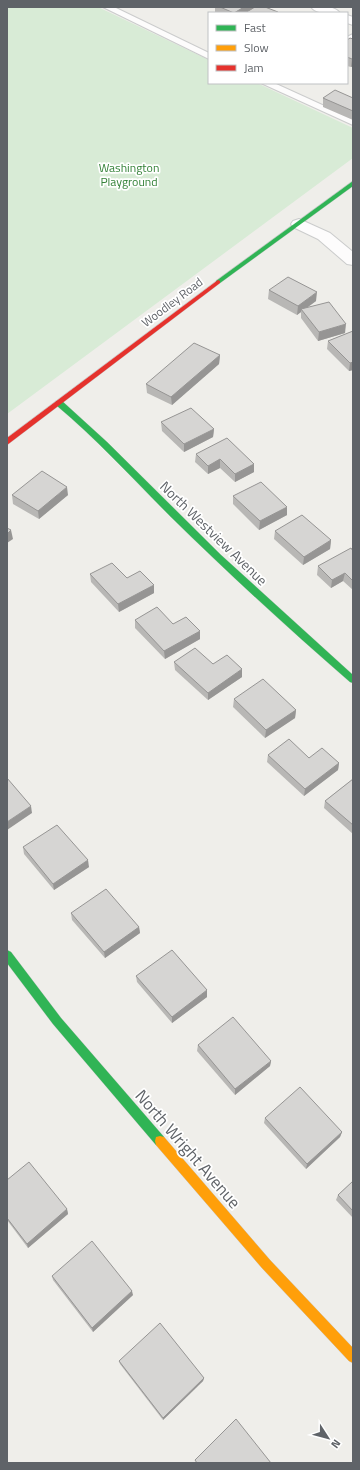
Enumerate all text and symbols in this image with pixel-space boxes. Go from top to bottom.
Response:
legend [208,12,348,84]
text: Fast [244,18,267,37]
text: Slow [244,38,269,57]
text: Jam [244,58,264,77]
park label: Washington Playground [99,158,159,191]
street label: Woodley Road [137,273,207,331]
street label: North Westview Avenue [156,476,272,590]
street label: North Wright Avenue [129,1084,247,1214]
north arrow [308,1418,348,1458]
text: N [327,1436,345,1452]

